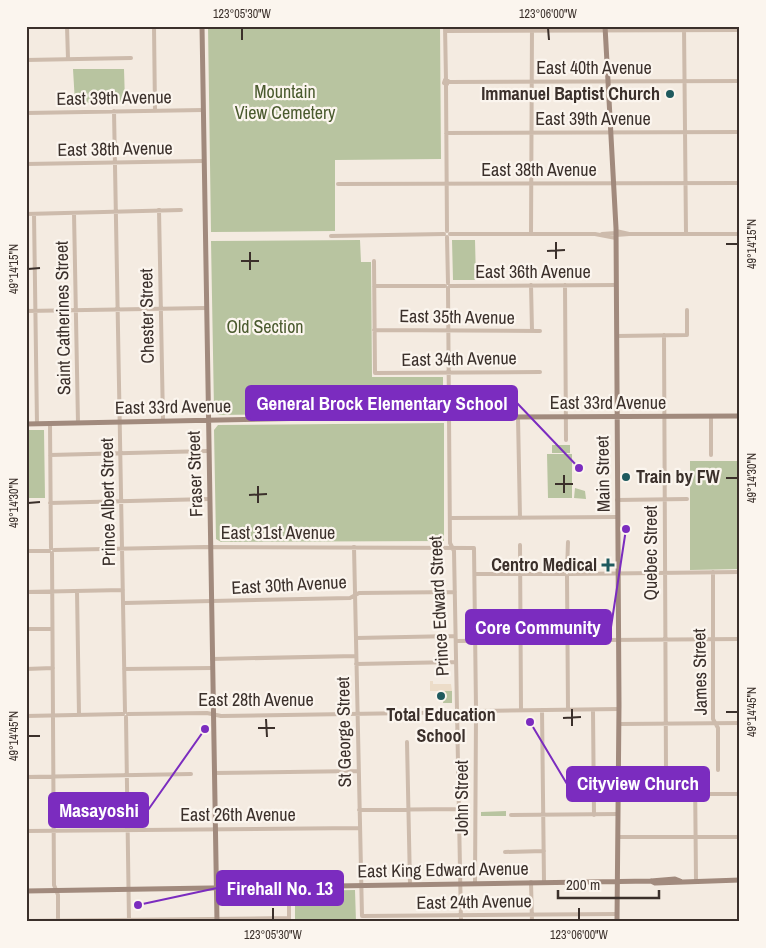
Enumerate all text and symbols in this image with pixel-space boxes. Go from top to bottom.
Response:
text: 123°05'30"W [213,6,272,22]
text: 123°06'00"W [519,6,578,22]
street label: East 40th Avenue [536,55,652,80]
park label: Mountain View Cemetery [235,79,336,125]
place label: Immanuel Baptist Church [481,81,660,106]
street label: East 39th Avenue [56,84,172,111]
marker: Immanuel Baptist Church [664,88,676,100]
street label: East 39th Avenue [535,106,651,131]
street label: East 38th Avenue [57,135,173,162]
street label: East 38th Avenue [481,157,597,182]
text: 49°14'15"N [744,219,760,269]
street label: Saint Catherines Street [49,241,76,395]
text: 49°14'15"N [6,244,22,294]
street label: East 36th Avenue [475,259,591,284]
street label: Chester Street [133,268,160,364]
street label: East 35th Avenue [399,303,515,330]
park label: Old Section [226,314,304,339]
street label: East 34th Avenue [401,345,517,372]
callout: General Brock Elementary School [246,386,517,420]
text: General Brock Elementary School [256,390,508,416]
street label: East 33rd Avenue [550,390,666,415]
street label: East 33rd Avenue [115,393,231,420]
street label: Fraser Street [181,431,208,517]
street label: Main Street [589,436,616,512]
street label: Prince Albert Street [94,438,121,566]
text: 49°14'30"N [744,453,760,503]
place label: Train by FW [636,464,720,489]
marker: Train by FW [620,471,632,483]
text: 49°14'30"N [6,478,22,528]
street label: Quebec Street [638,505,663,601]
street label: East 31st Avenue [221,520,335,545]
street label: Prince Edward Street [422,535,455,677]
place label: Centro Medical [491,552,597,577]
marker: Centro Medical [601,558,615,572]
street label: East 30th Avenue [231,569,347,600]
callout: Core Community [466,610,611,644]
text: Core Community [475,614,601,640]
street label: James Street [686,628,713,716]
street label: St George Street [330,676,357,788]
street label: East 28th Avenue [198,687,314,712]
text: 49°14'45"N [744,687,760,737]
marker: Total Education School [435,690,447,702]
place label: Total Education School [386,702,496,748]
text: 49°14'45"N [6,711,22,761]
street label: John Street [449,760,474,836]
callout: Cityview Church [567,767,709,801]
text: Cityview Church [577,770,699,796]
callout: Masayoshi [49,793,148,827]
text: Masayoshi [59,797,139,823]
street label: East 26th Avenue [180,802,296,827]
street label: East King Edward Avenue [357,856,529,883]
scale bar [558,868,660,900]
callout: Firehall No. 13 [217,871,343,905]
text: 200 m [566,874,600,895]
text: Firehall No. 13 [227,875,334,901]
street label: East 24th Avenue [416,888,532,915]
text: 123°05'30"W [244,927,303,943]
text: 123°06'00"W [550,927,609,943]

